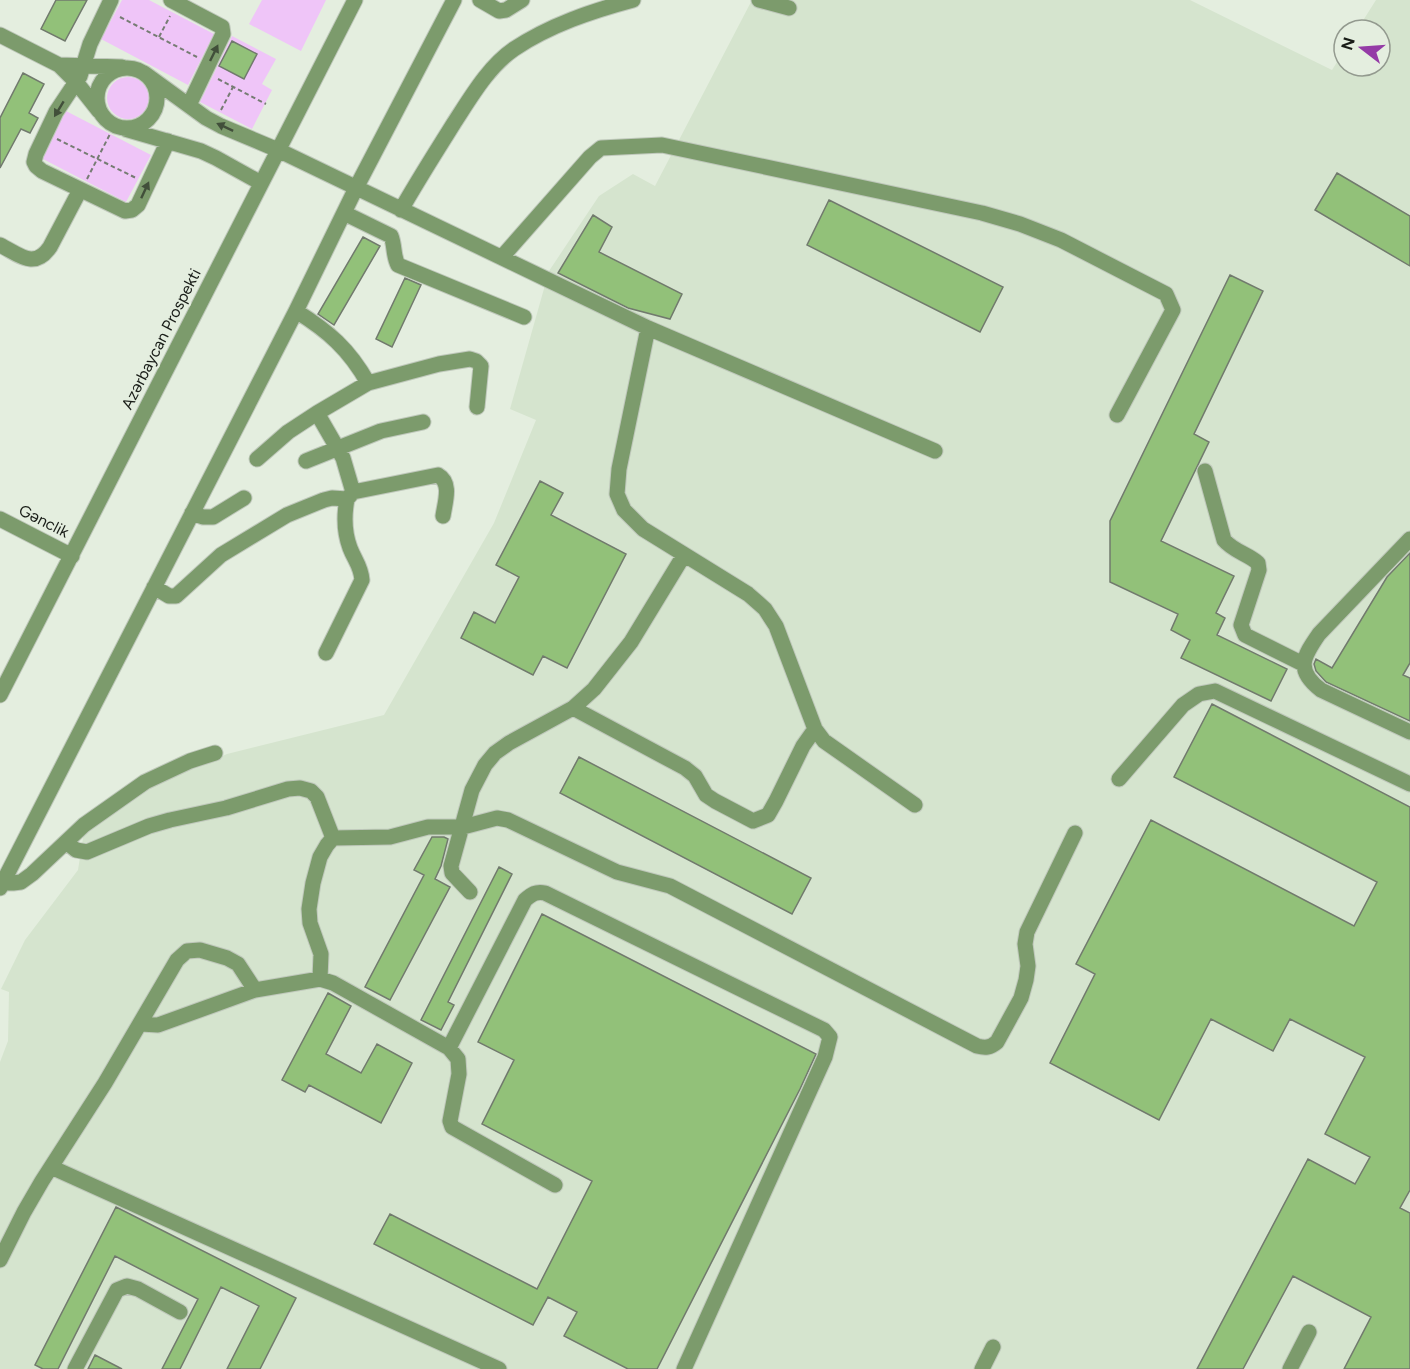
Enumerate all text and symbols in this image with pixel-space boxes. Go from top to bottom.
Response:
north arrow [1332,18,1392,78]
text: N [1337,35,1359,52]
one-way arrow [209,44,219,61]
one-way arrow [54,100,64,117]
one-way arrow [216,123,233,132]
one-way arrow [140,182,149,199]
street label: Azərbaycan Prospekti [117,265,205,413]
street label: Gənclik [16,500,72,542]

